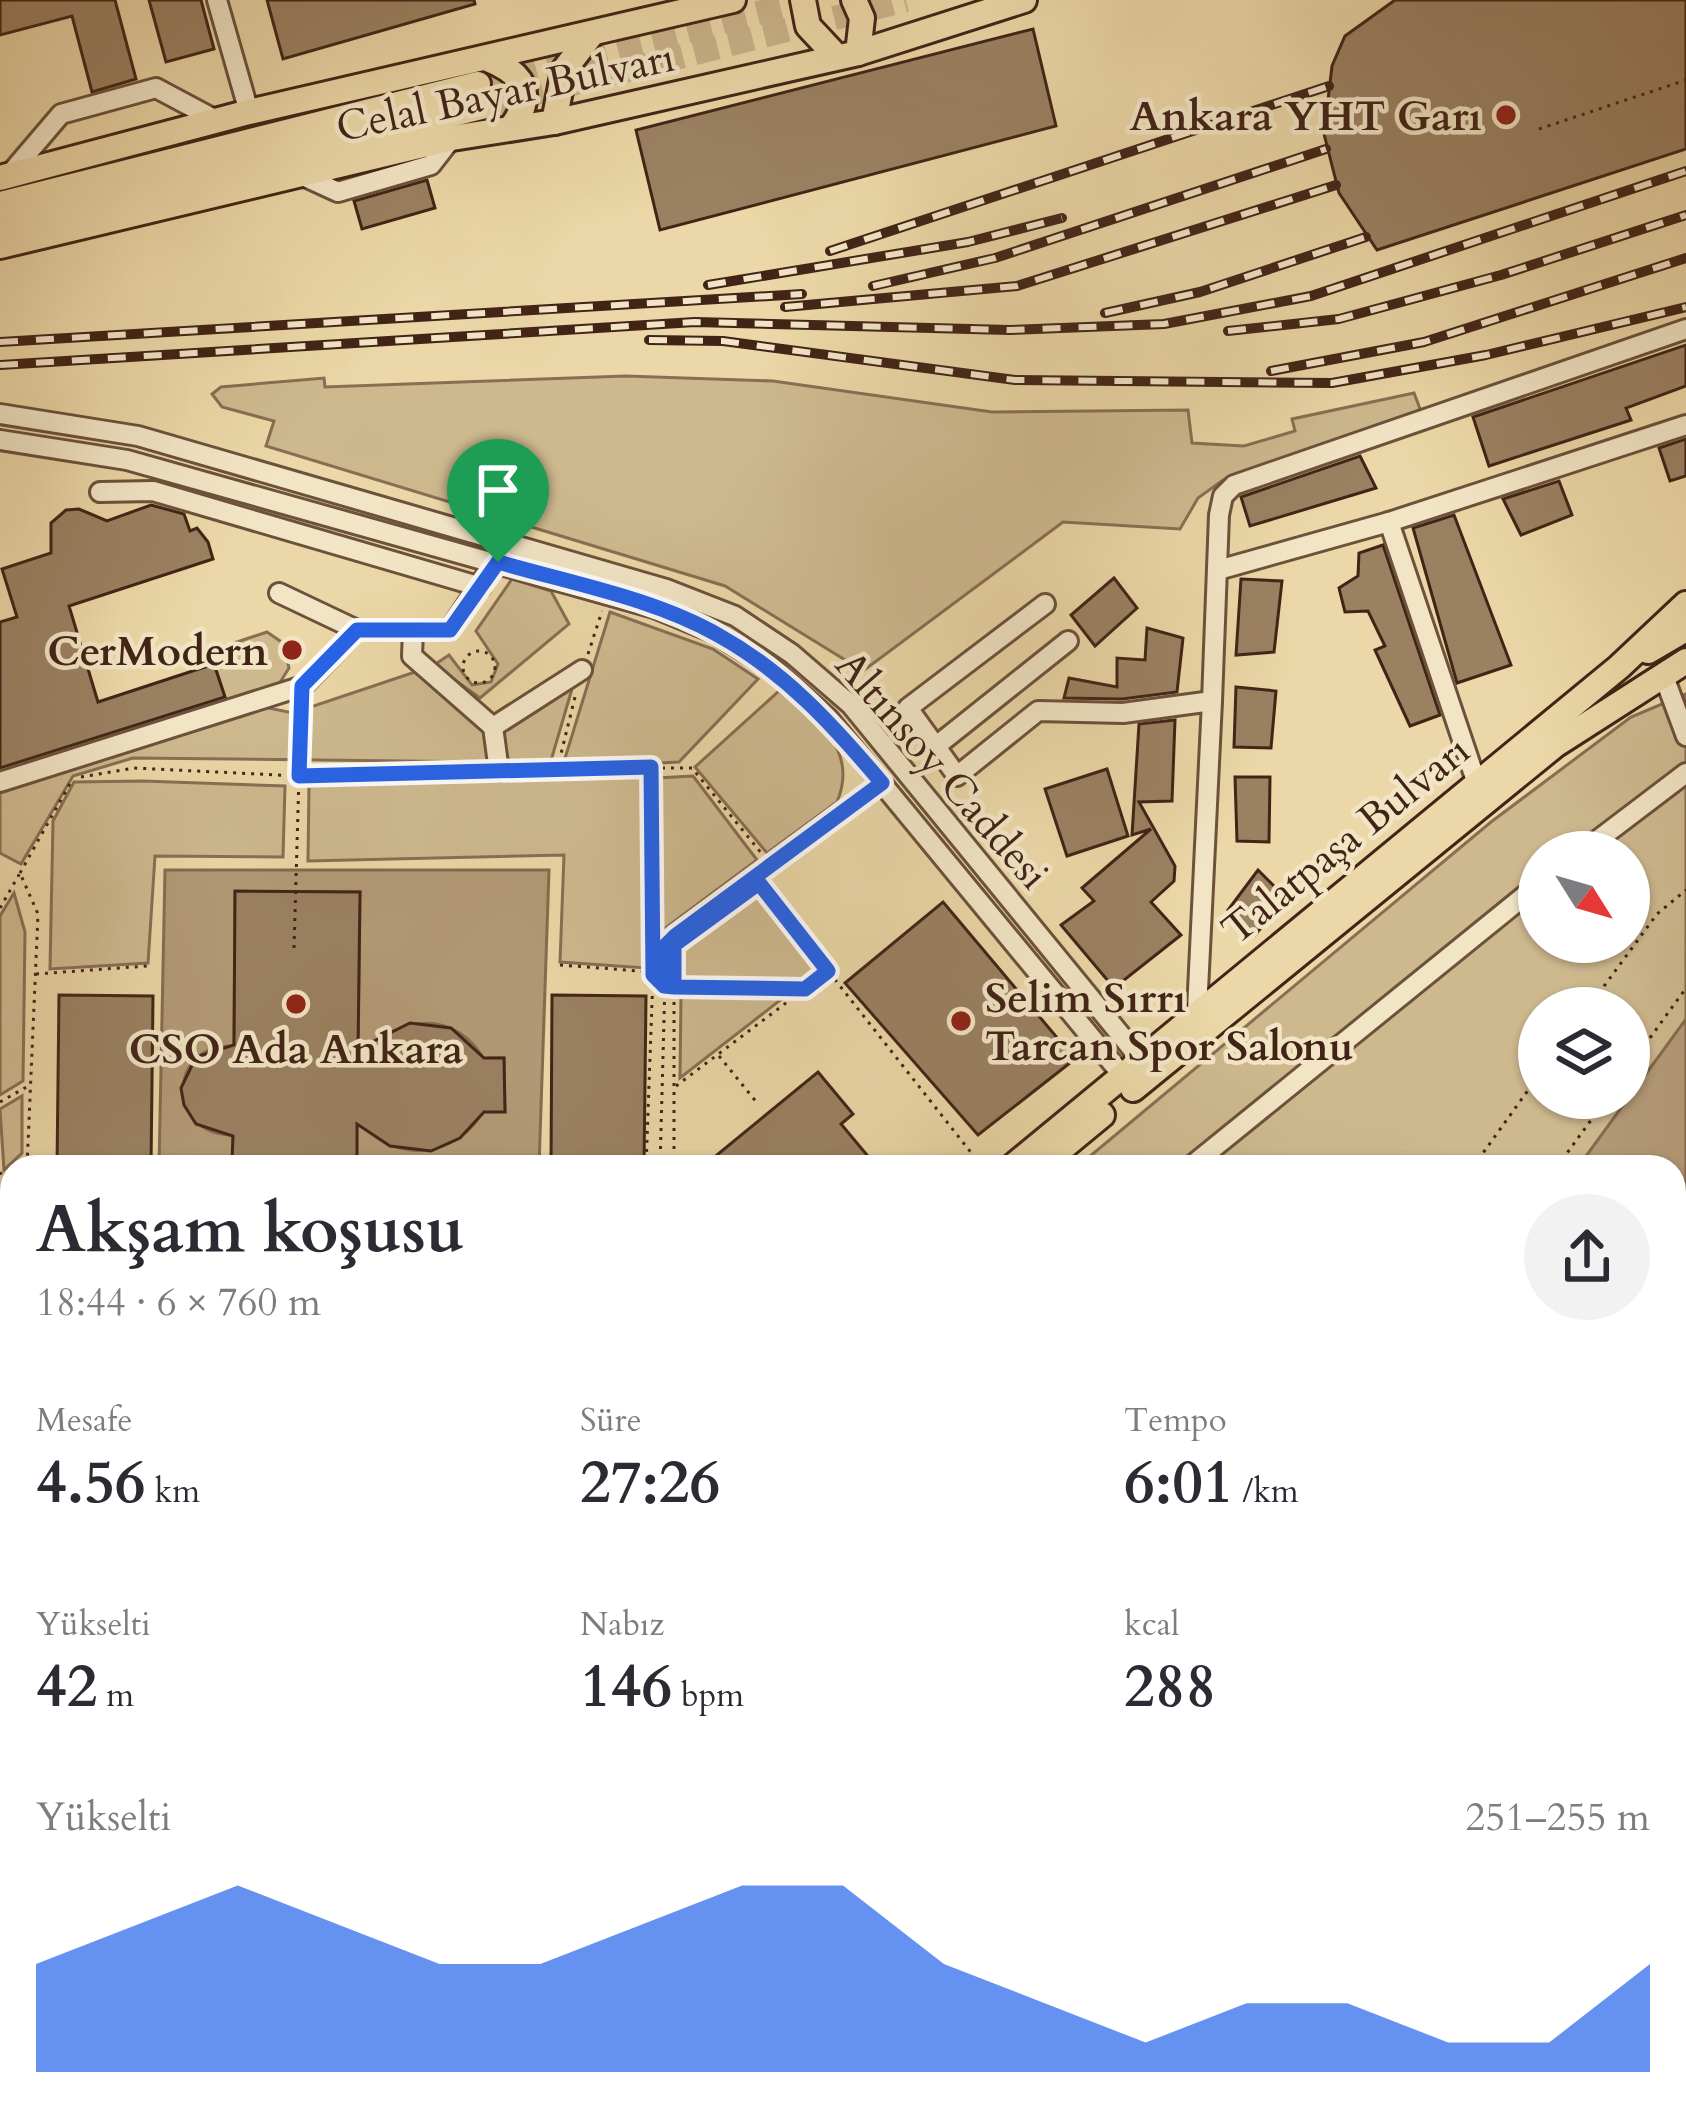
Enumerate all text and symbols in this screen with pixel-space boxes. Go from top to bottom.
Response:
street label: Celal Bayar Bulvarı [331,29,680,156]
place label: Ankara YHT Garı [1130,88,1482,145]
marker: Ankara YHT Garı [1493,102,1519,128]
pin [447,439,549,562]
icon: arrive [465,457,531,523]
place label: CerModern [47,623,268,680]
marker: CerModern [279,637,305,663]
street label: Altınsoy Caddesi [822,638,1062,902]
street label: Talatpaşa Bulvarı [1210,722,1482,958]
north arrow [1518,831,1650,963]
map controls [1518,831,1650,1119]
place label: Selim Sırrı Tarcan Spor Salonu [985,970,1354,1075]
button: layers [1518,987,1650,1119]
marker: CSO Ada Ankara [283,991,309,1017]
marker: Selim Sırrı Tarcan Spor Salonu [948,1008,974,1034]
place label: CSO Ada Ankara [129,1021,463,1078]
text: Akşam koşusu [36,1186,465,1275]
button: share [1524,1194,1650,1320]
text: 18:44 · 6 × 760 m [36,1276,321,1329]
text: Mesafe [36,1398,132,1443]
text: Süre [580,1398,642,1443]
text: Tempo [1124,1398,1227,1443]
text: 4.56 [36,1443,146,1524]
text: 27:26 [580,1443,720,1524]
text: 6:01 [1124,1443,1234,1524]
text: km [146,1469,200,1514]
text: /km [1234,1469,1299,1514]
text: Yükselti [36,1602,150,1647]
text: Nabız [580,1602,664,1647]
text: kcal [1124,1602,1179,1647]
text: 42 [36,1647,97,1728]
text: 146 [580,1647,672,1728]
text: 288 [1124,1647,1216,1728]
text: m [97,1673,134,1718]
text: bpm [672,1673,744,1718]
text: Yükselti [36,1791,171,1844]
text: 251–255 m [1465,1791,1650,1844]

